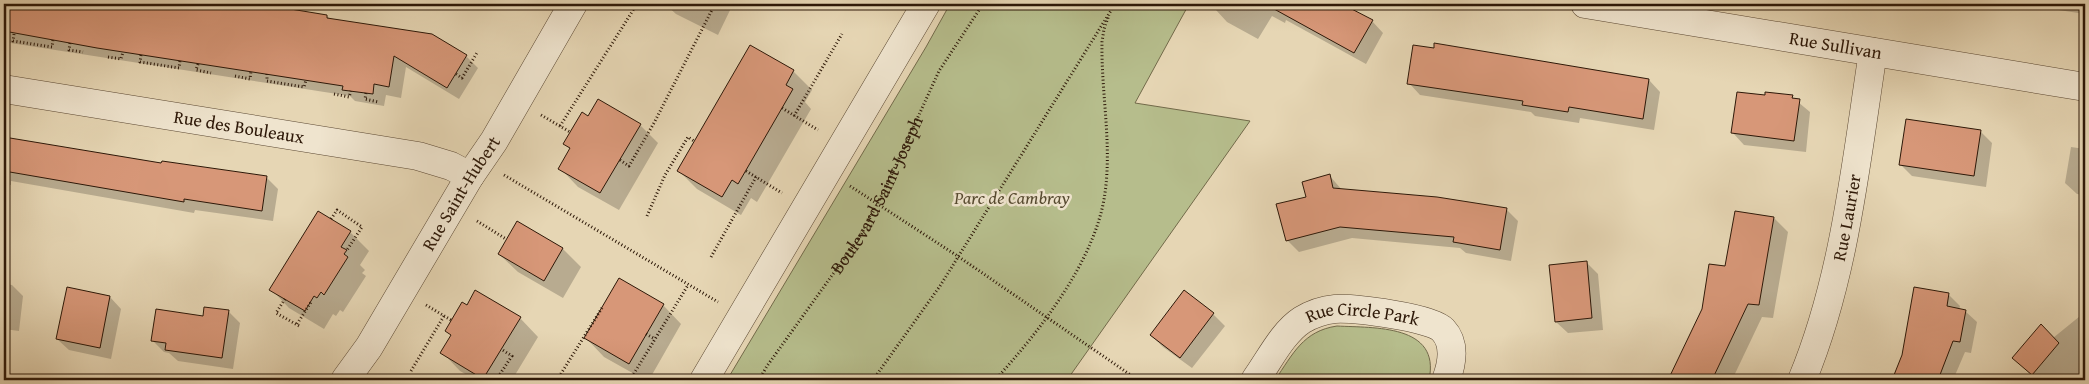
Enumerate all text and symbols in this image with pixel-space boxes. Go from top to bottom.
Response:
street label: Rue Sullivan [1787,24,1884,66]
street label: Rue des Bouleaux [172,103,307,151]
street label: Boulevard Saint-Joseph [823,112,930,279]
street label: Rue Saint-Hubert [415,130,507,256]
street label: Rue Laurier [1825,171,1868,263]
park label: Parc de Cambray [953,184,1070,211]
street label: Rue Circle Park [1301,295,1423,333]

